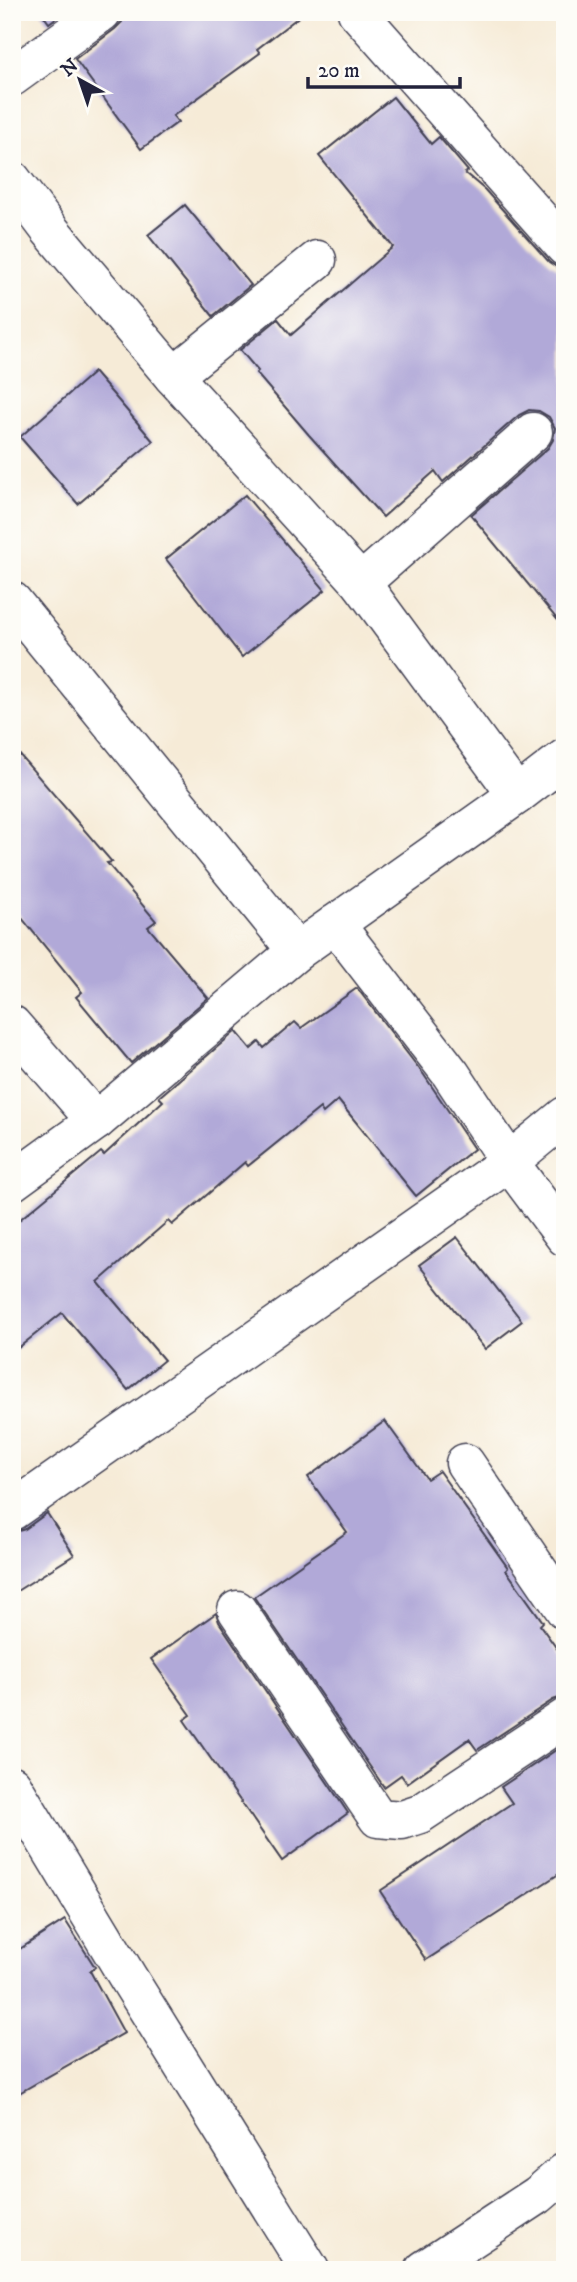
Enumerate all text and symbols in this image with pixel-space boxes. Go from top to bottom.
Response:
north arrow [46,46,116,116]
scale bar [308,46,460,90]
text: N [57,54,84,82]
text: 20 m [318,58,360,84]

